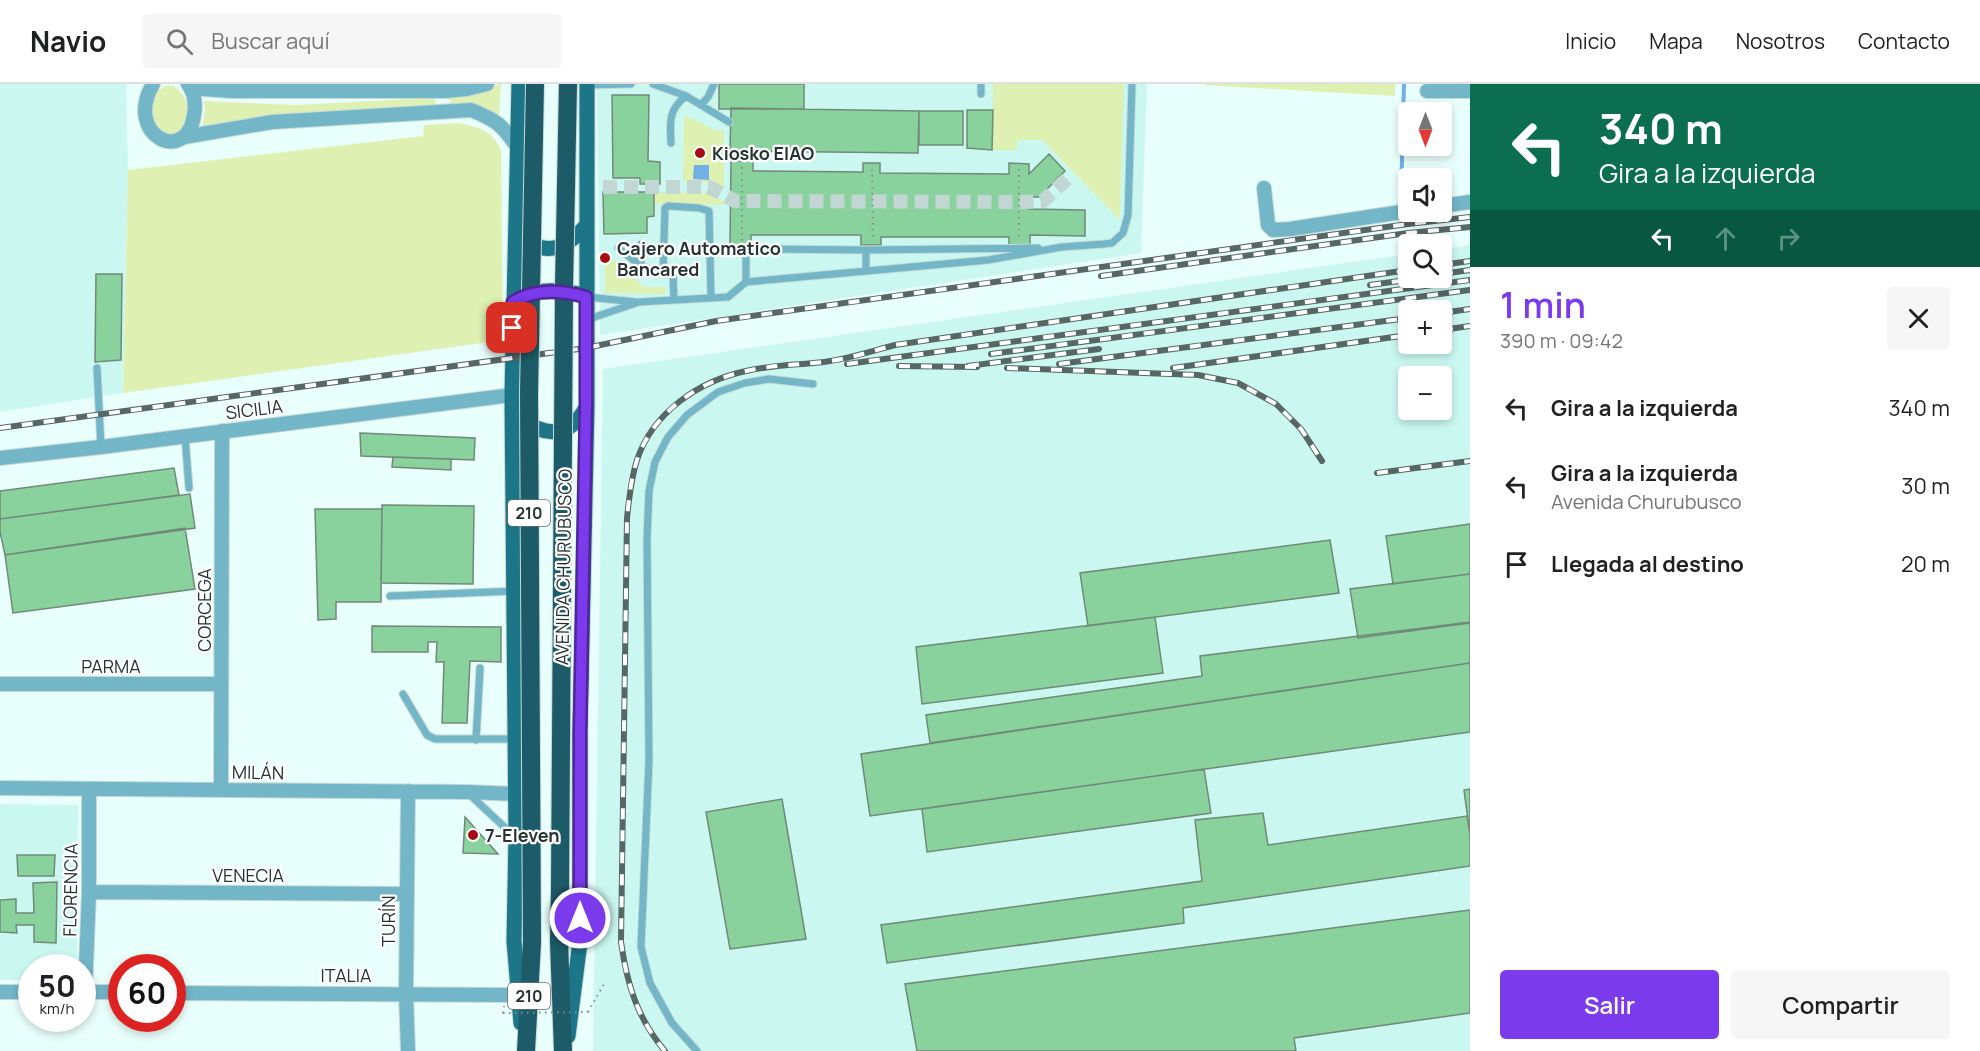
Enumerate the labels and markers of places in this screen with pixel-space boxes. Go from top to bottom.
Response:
place label: Kiosko EIAO [712,141,814,165]
marker: Kiosko EIAO [693,146,707,160]
place label: Cajero Automatico Bancared [617,236,781,281]
marker: Cajero Automatico Bancared [598,251,612,265]
pin [486,302,537,353]
place label: 7-Eleven [485,823,560,847]
marker: 7-Eleven [466,828,480,842]

